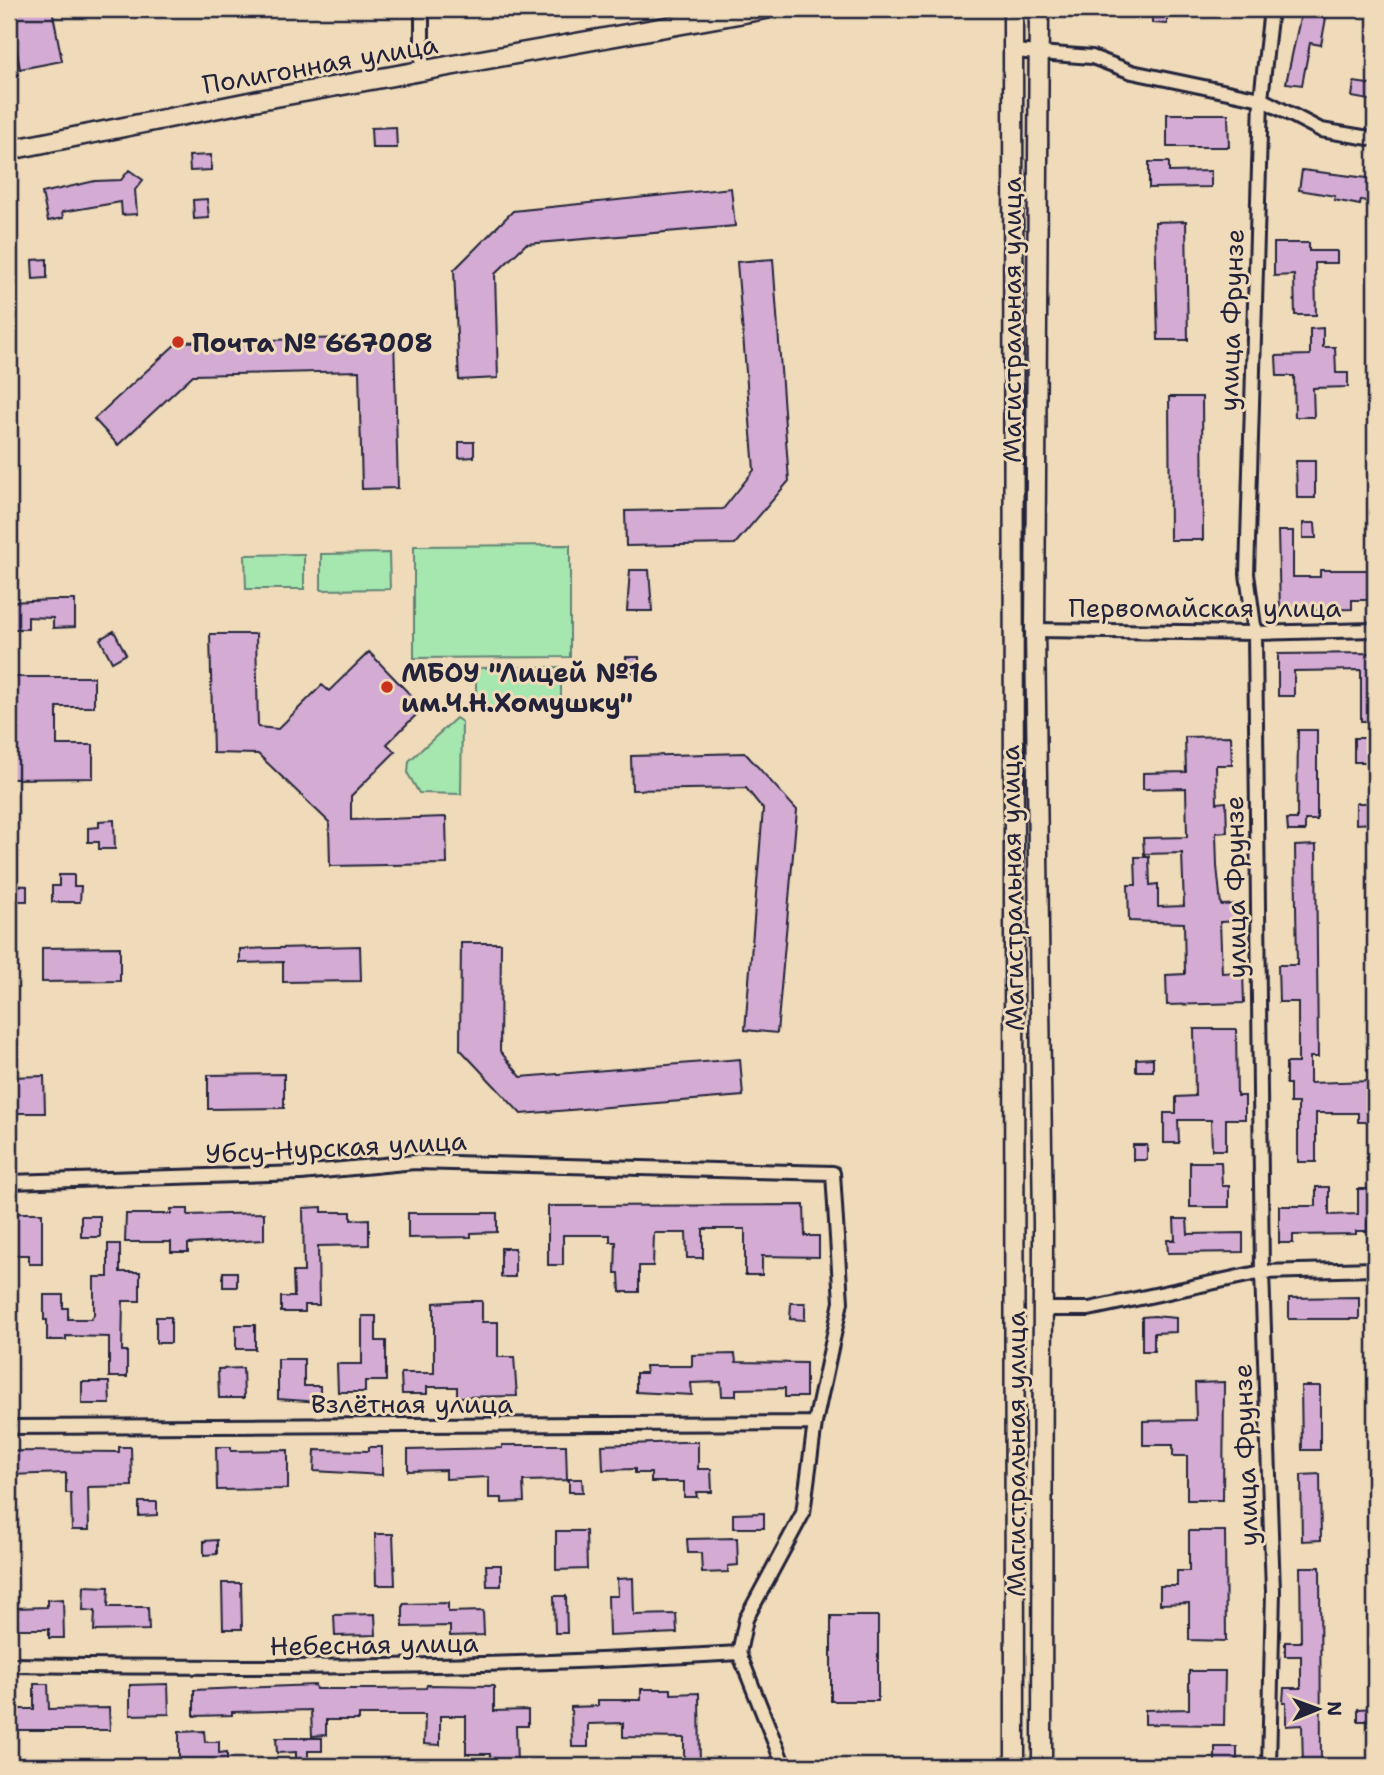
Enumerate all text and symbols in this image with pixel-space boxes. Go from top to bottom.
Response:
street label: Полигонная улица [200,26,440,102]
street label: Магистральная улица [994,177,1029,463]
street label: улица Фрунзе [1210,228,1252,412]
place label: Почта № 667008 [192,325,433,360]
marker: Почта № 667008 [170,334,186,350]
street label: Первомайская улица [1069,590,1341,625]
place label: МБОУ "Лицей №16 им.Ч.Н.Хомушку" [401,655,658,720]
marker: МБОУ "Лицей №16 им.Ч.Н.Хомушку" [379,679,395,695]
street label: Магистральная улица [992,745,1032,1031]
street label: улица Фрунзе [1216,795,1254,979]
street label: Убсу-Нурская улица [204,1123,468,1171]
street label: Магистральная улица [998,1311,1033,1597]
street label: улица Фрунзе [1224,1363,1266,1547]
street label: Взлётная улица [311,1386,513,1421]
street label: Небесная улица [269,1625,479,1663]
north arrow [1282,1674,1352,1744]
text: N [1322,1701,1347,1716]

